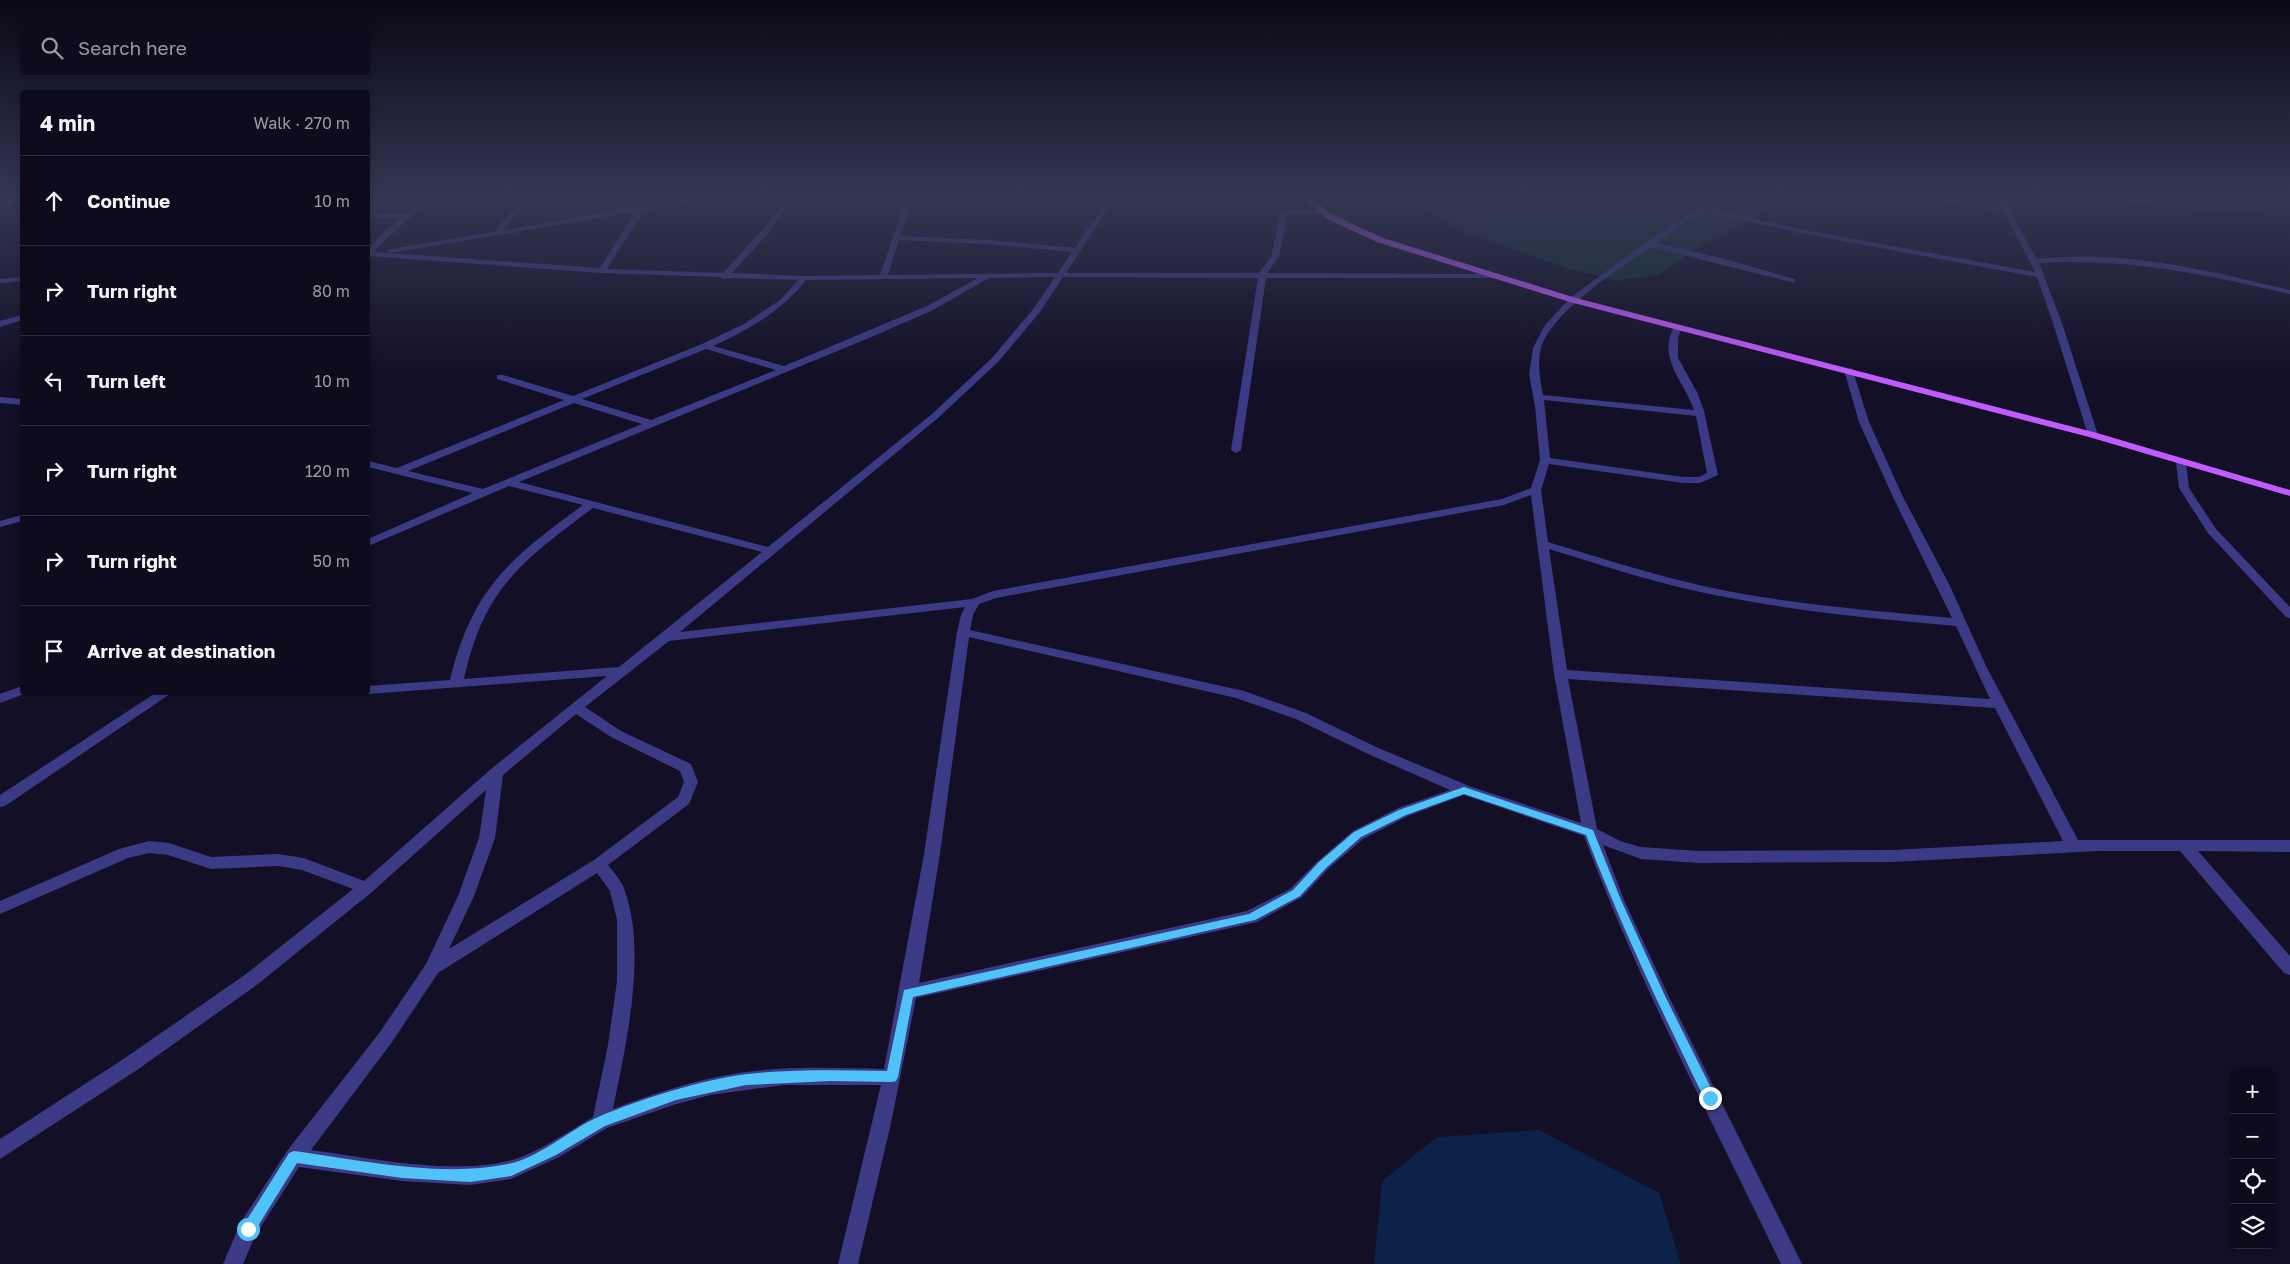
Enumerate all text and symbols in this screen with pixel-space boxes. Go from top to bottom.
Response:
search box [20,20,370,75]
icon: search [38,34,66,62]
text: Search here [78,36,187,59]
text: 4 min [40,110,95,136]
text: Walk · 270 m [253,113,350,133]
icon: ahead [40,187,68,215]
text: Continue [87,189,170,212]
text: 10 m [314,191,350,211]
icon: right [40,277,68,305]
text: Turn right [87,279,177,302]
text: 80 m [312,281,350,301]
icon: left [40,367,68,395]
text: Turn left [87,369,166,392]
text: 10 m [314,371,350,391]
icon: right [40,457,68,485]
text: Turn right [87,459,177,482]
text: 120 m [305,461,350,481]
icon: right [40,547,68,575]
text: Turn right [87,549,177,572]
text: 50 m [313,551,350,571]
icon: arrive [40,637,68,665]
text: Arrive at destination [87,639,275,662]
map controls [2230,1069,2275,1249]
button: + [2230,1069,2275,1114]
route end [1699,1087,1722,1110]
button: − [2230,1114,2275,1159]
button: locate [2230,1159,2275,1204]
button: layers [2230,1204,2275,1249]
route start [237,1218,260,1241]

